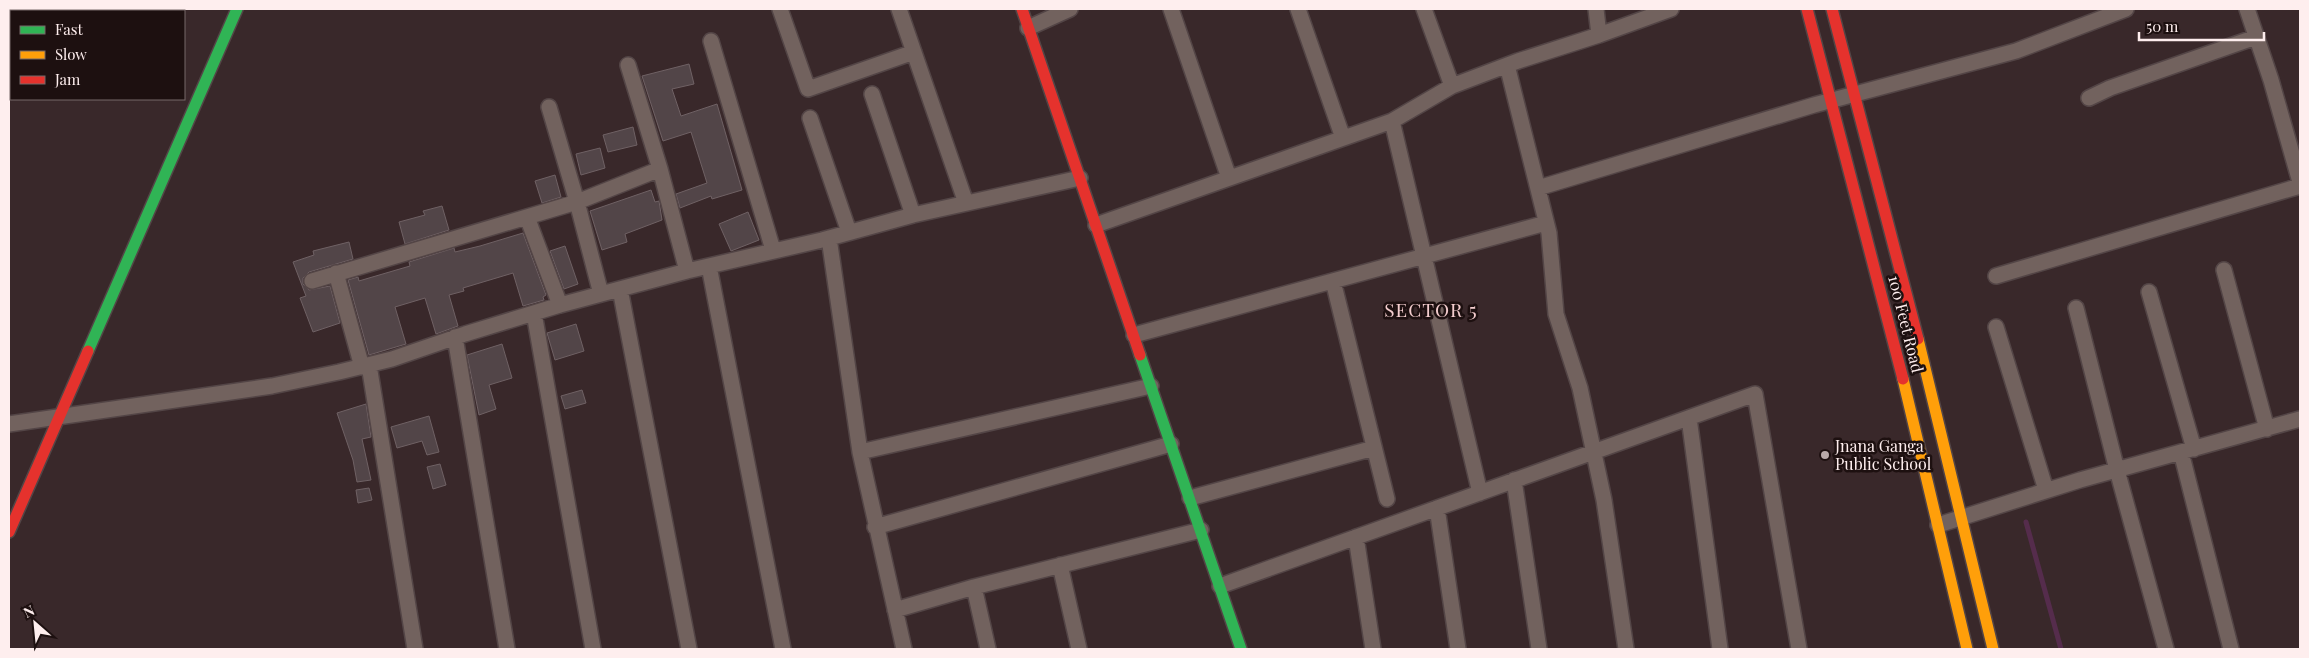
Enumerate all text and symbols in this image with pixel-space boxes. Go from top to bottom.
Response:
legend [10,10,185,100]
scale bar [2139,10,2264,42]
text: 50 m [2146,16,2179,36]
text: Fast [55,19,84,39]
text: Slow [55,44,87,64]
text: Jam [54,69,81,89]
street label: 100 Feet Road [1884,273,1929,375]
district label: SECTOR 5 [1384,296,1478,322]
place label: Jnana Ganga Public School [1834,435,1932,474]
marker: Jnana Ganga Public School [1819,449,1831,461]
north arrow [10,598,60,648]
text: N [20,600,38,622]

